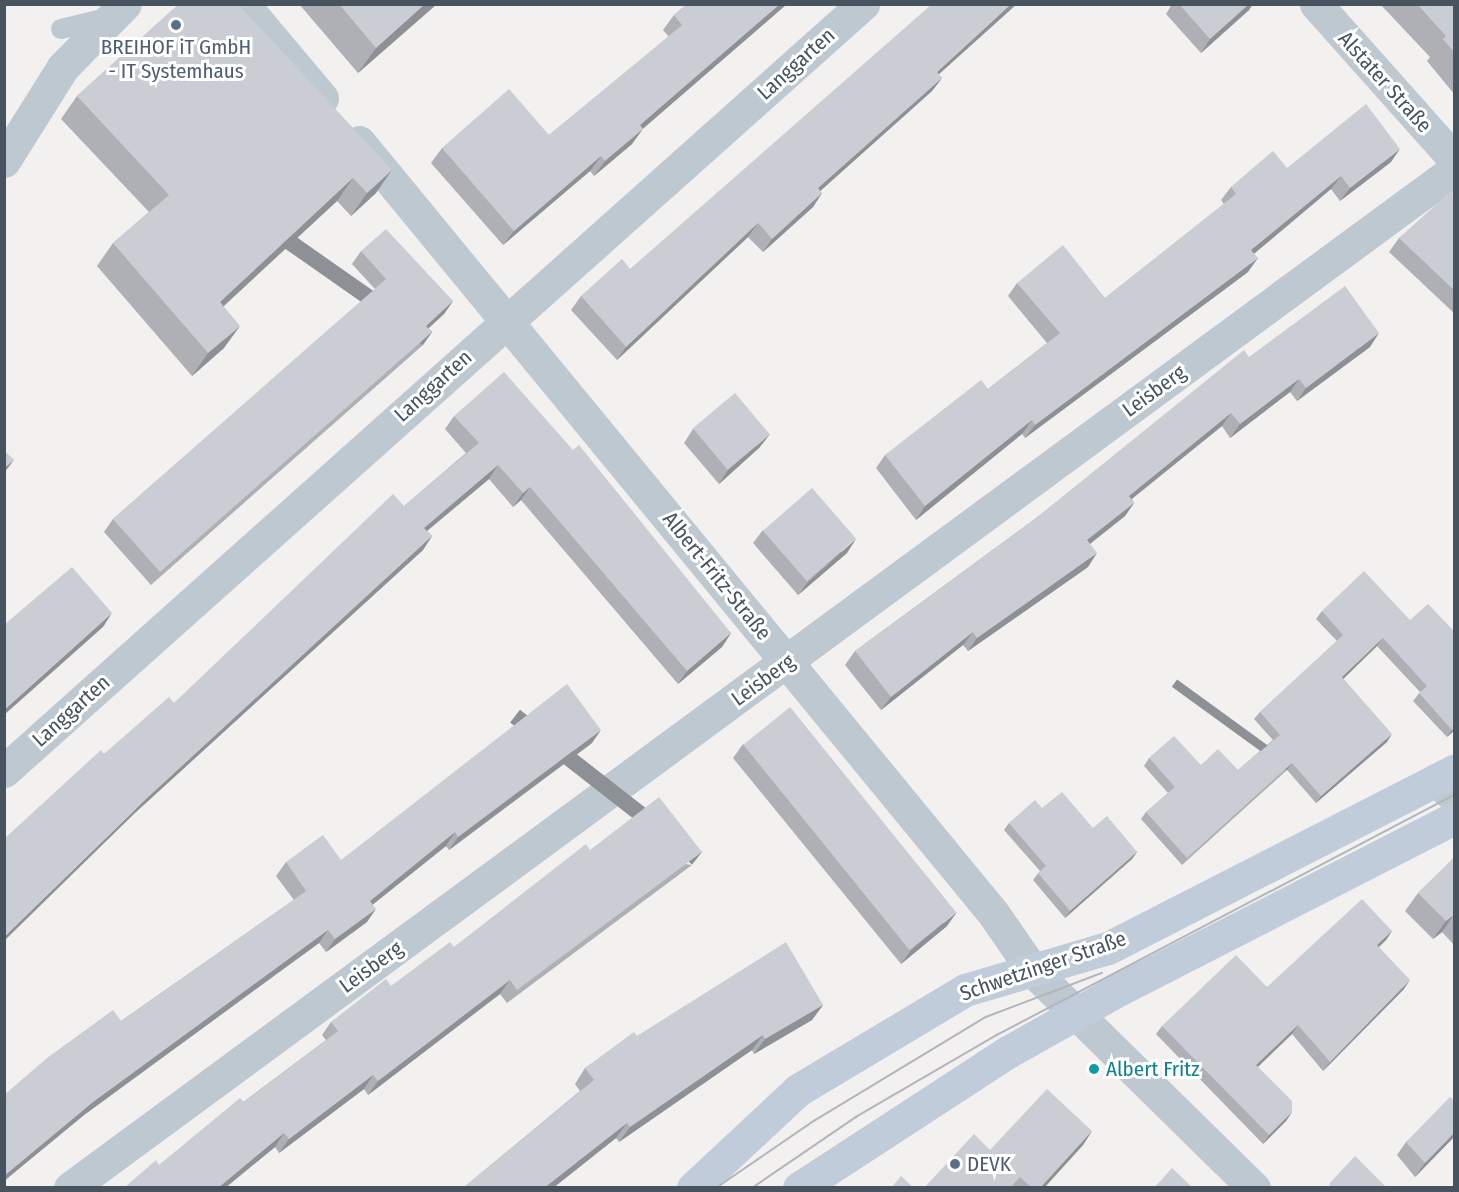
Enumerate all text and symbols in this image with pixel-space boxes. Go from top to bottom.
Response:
marker: BREIHOF iT GmbH - IT Systemhaus [169,18,183,32]
street label: Langgarten [752,23,840,105]
street label: Alstater Straße [1333,26,1437,138]
place label: BREIHOF iT GmbH - IT Systemhaus [101,34,251,84]
street label: Langgarten [389,345,477,427]
street label: Leisberg [1117,360,1191,422]
street label: Albert-Fritz-Straße [658,507,776,645]
street label: Leisberg [726,649,800,711]
street label: Langgarten [27,670,115,752]
street label: Schwetzinger Straße [957,926,1129,1006]
street label: Leisberg [334,936,408,998]
place label: Albert Fritz [1106,1056,1200,1082]
marker: Albert Fritz [1087,1062,1101,1076]
place label: DEVK [967,1151,1011,1177]
marker: DEVK [948,1157,962,1171]

